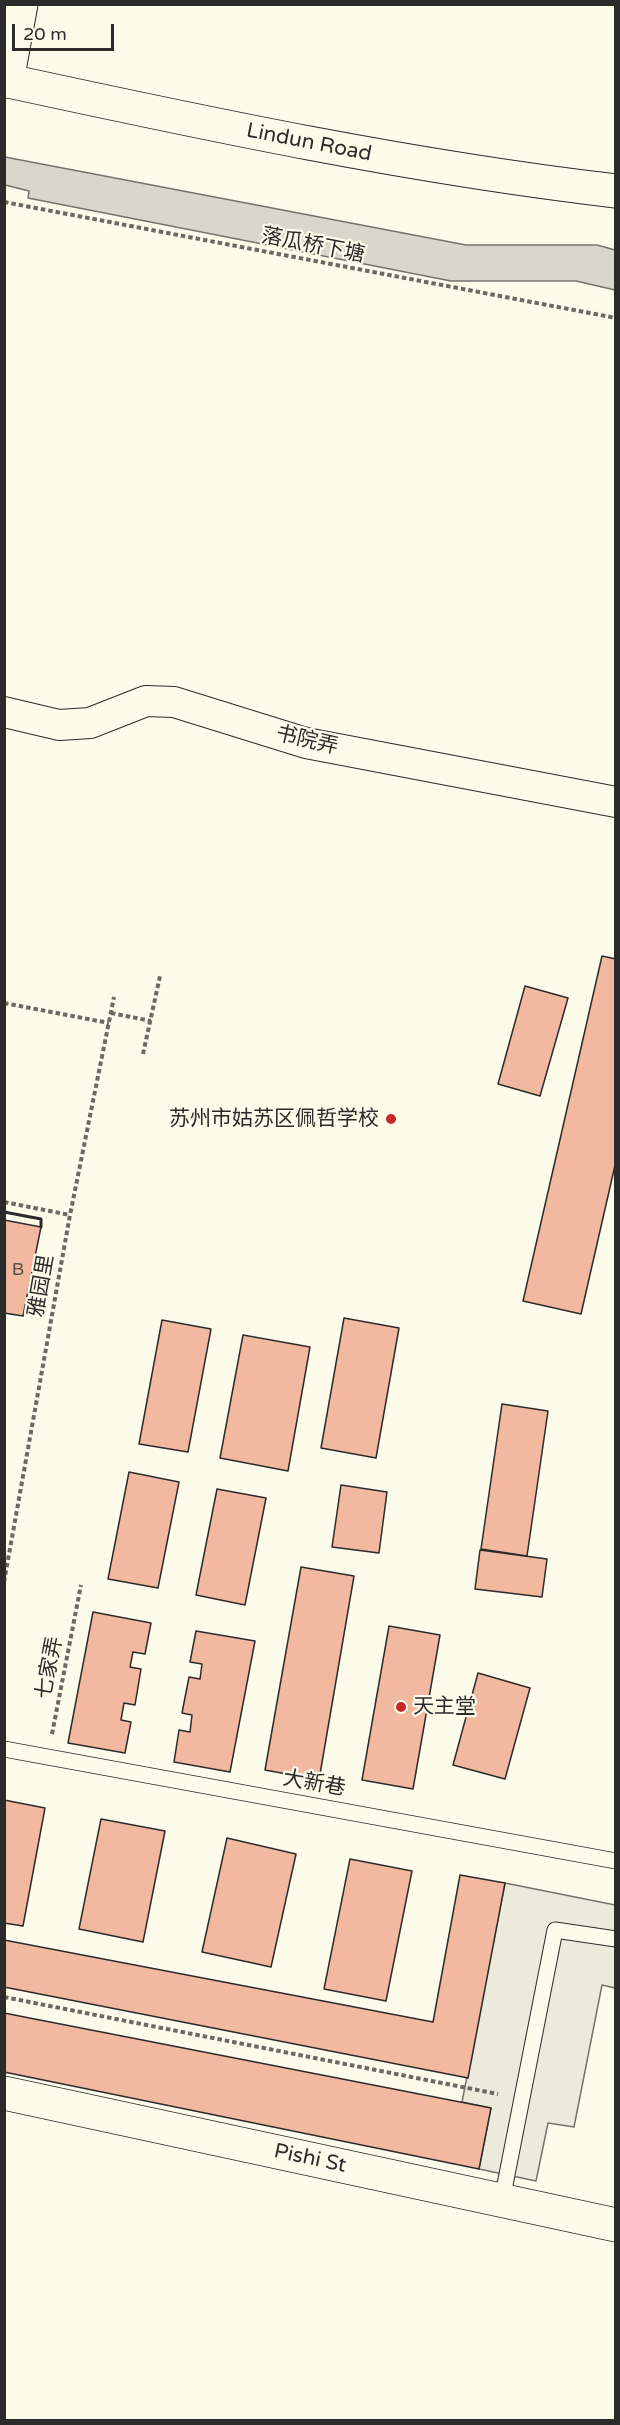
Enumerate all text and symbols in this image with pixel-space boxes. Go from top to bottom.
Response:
scale bar [15,12,117,50]
text: 20 m [23,23,67,45]
street label: Lindun Road [244,118,374,168]
street label: 落瓜桥下塘 [259,224,367,268]
street label: 书院弄 [273,722,341,760]
place label: 苏州市姑苏区佩哲学校 [169,1106,379,1132]
marker: 苏州市姑苏区佩哲学校 [384,1112,398,1126]
street label: 雅园里 [24,1253,60,1319]
house number: B [12,1259,24,1281]
street label: 七家弄 [32,1635,68,1701]
place label: 天主堂 [413,1694,476,1720]
marker: 天主堂 [394,1700,408,1714]
street label: 大新巷 [281,1766,347,1802]
street label: Pishi St [272,2139,348,2179]

